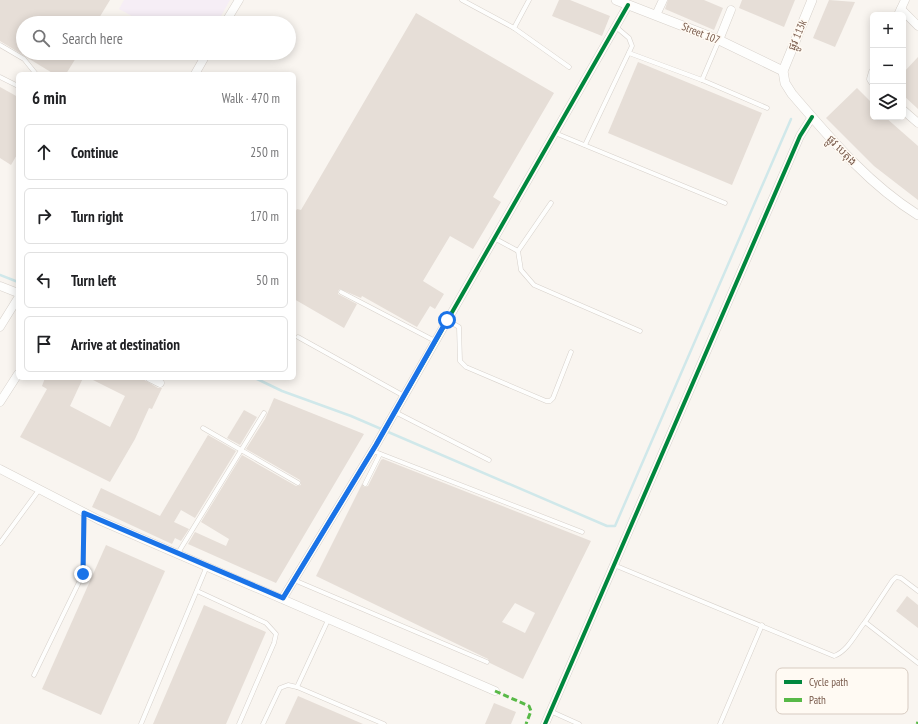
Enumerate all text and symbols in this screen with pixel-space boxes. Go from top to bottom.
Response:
map controls [870,12,906,120]
button: + [870,12,906,48]
search box [16,16,296,60]
street label: ផ្លូវ 113k [784,17,813,54]
street label: Street 107 [680,19,722,47]
icon: search [30,27,52,49]
text: Search here [62,29,123,48]
button: − [870,48,906,84]
button: layers [870,84,906,120]
text: 6 min [32,87,66,109]
text: Walk · 470 m [222,90,280,107]
street label: ផ្លូវ បេតុង [822,132,860,170]
icon: ahead [33,141,55,163]
text: Continue [71,143,118,162]
text: 250 m [250,144,279,161]
icon: right [33,205,55,227]
text: Turn right [71,207,123,226]
text: 170 m [250,208,279,225]
icon: left [33,269,55,291]
text: Turn left [71,271,116,290]
text: 50 m [256,272,279,289]
route start [438,311,456,329]
icon: arrive [33,333,55,355]
text: Arrive at destination [71,335,180,354]
route end [74,565,92,583]
legend [776,668,908,714]
text: Cycle path [809,675,848,689]
text: Path [809,693,826,707]

